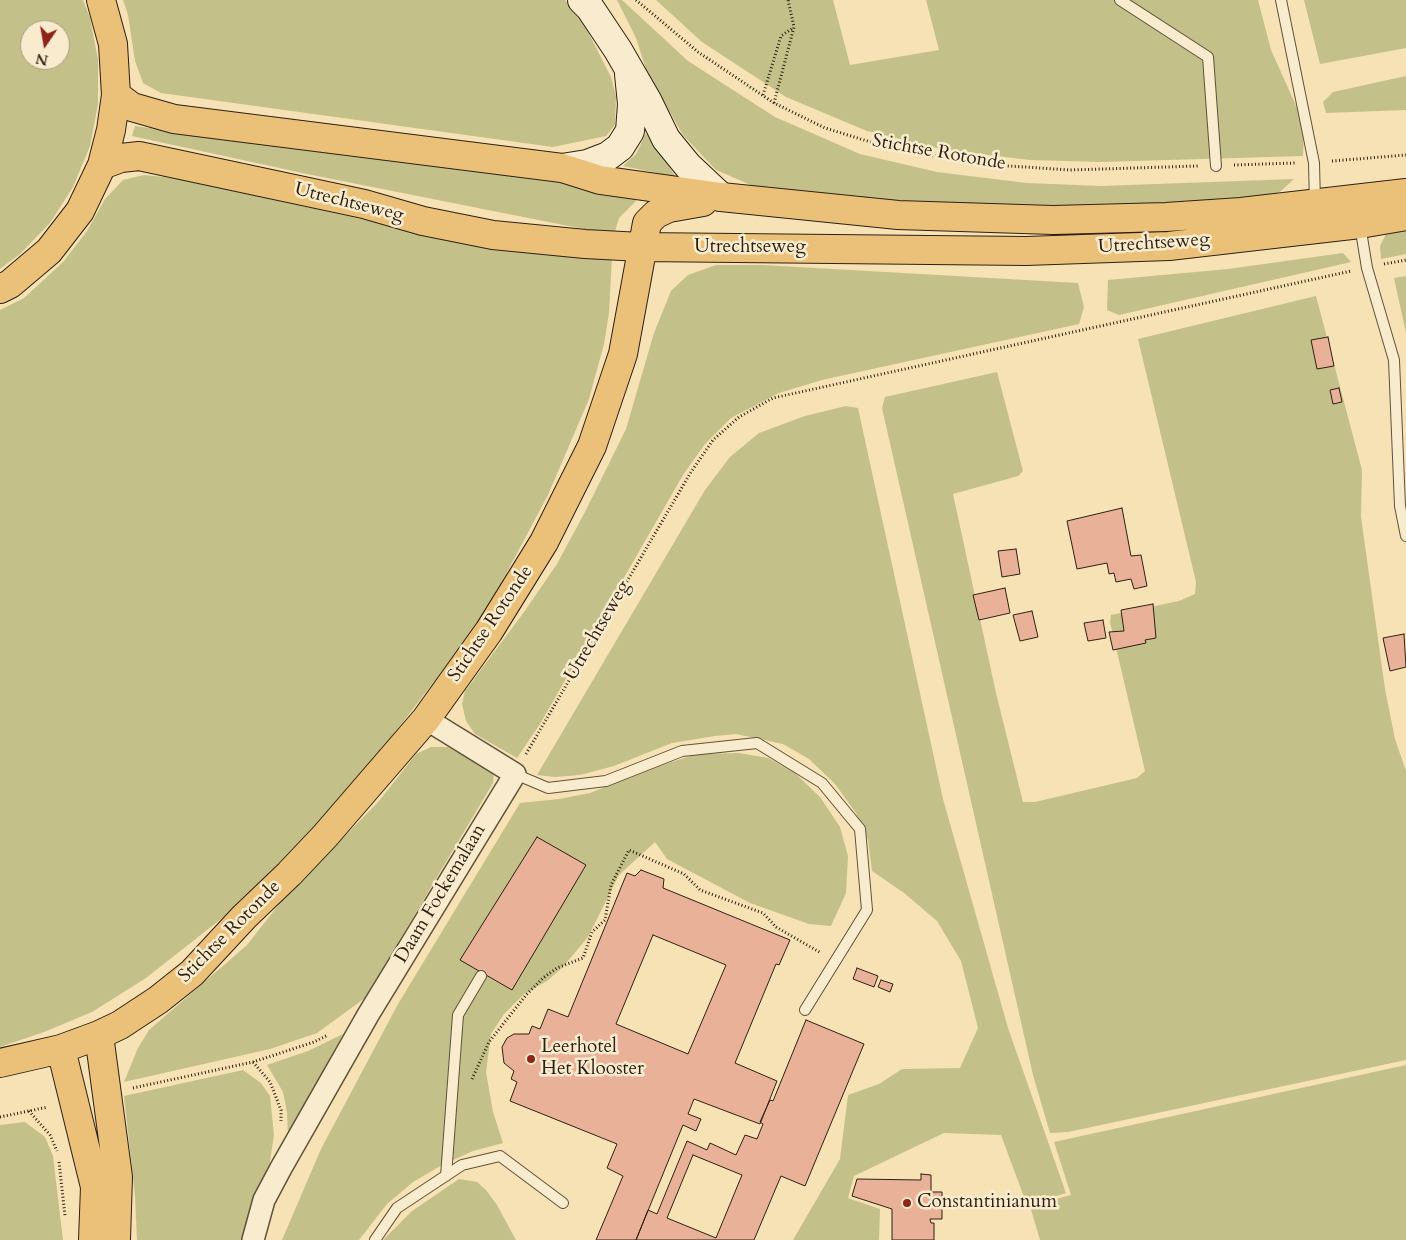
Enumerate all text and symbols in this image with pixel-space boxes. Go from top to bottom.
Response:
north arrow [20,20,70,70]
text: N [34,49,50,70]
street label: Stichtse Rotonde [870,130,1008,176]
street label: Utrechtseweg [292,178,406,228]
street label: Utrechtseweg [1098,229,1210,259]
street label: Utrechtseweg [694,237,806,259]
street label: Stichtse Rotonde [444,562,538,686]
street label: Utrechtseweg [560,577,636,685]
street label: Daam Fockemalaan [391,820,491,968]
street label: Stichtse Rotonde [174,876,286,988]
place label: Leerhotel Het Klooster [541,1037,644,1081]
marker: Leerhotel Het Klooster [525,1053,537,1065]
place label: Constantinianum [917,1192,1057,1214]
marker: Constantinianum [901,1197,913,1209]

